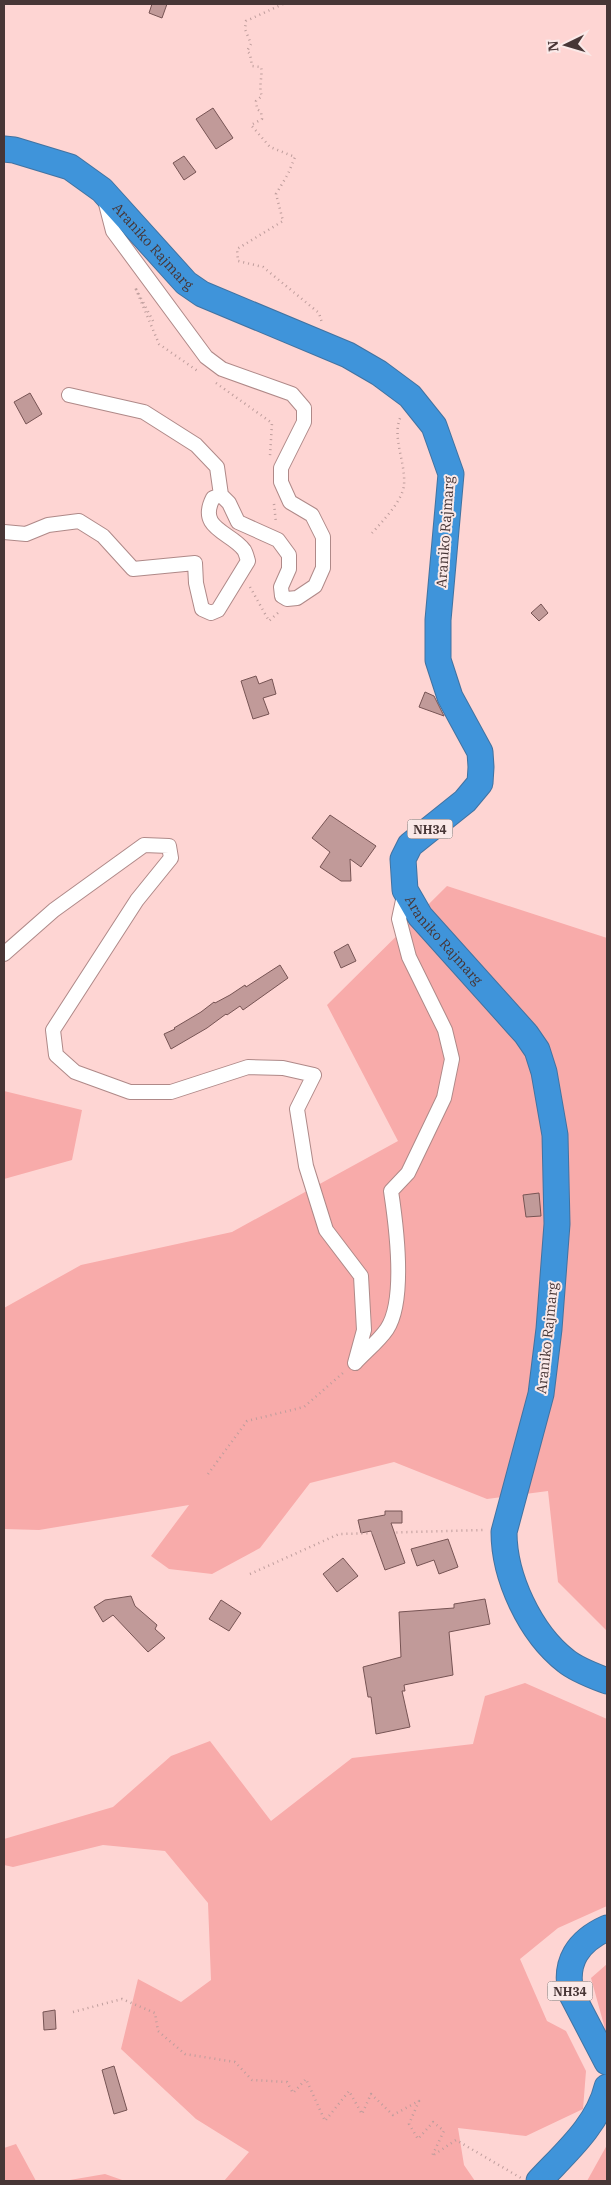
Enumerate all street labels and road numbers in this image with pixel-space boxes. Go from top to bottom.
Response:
street label: Araniko Rajmarg [109,199,197,294]
street label: Araniko Rajmarg [432,475,458,588]
road number: NH34 [408,820,452,839]
street label: Araniko Rajmarg [401,892,487,989]
street label: Araniko Rajmarg [532,1281,562,1395]
road number: NH34 [548,1982,592,2000]

